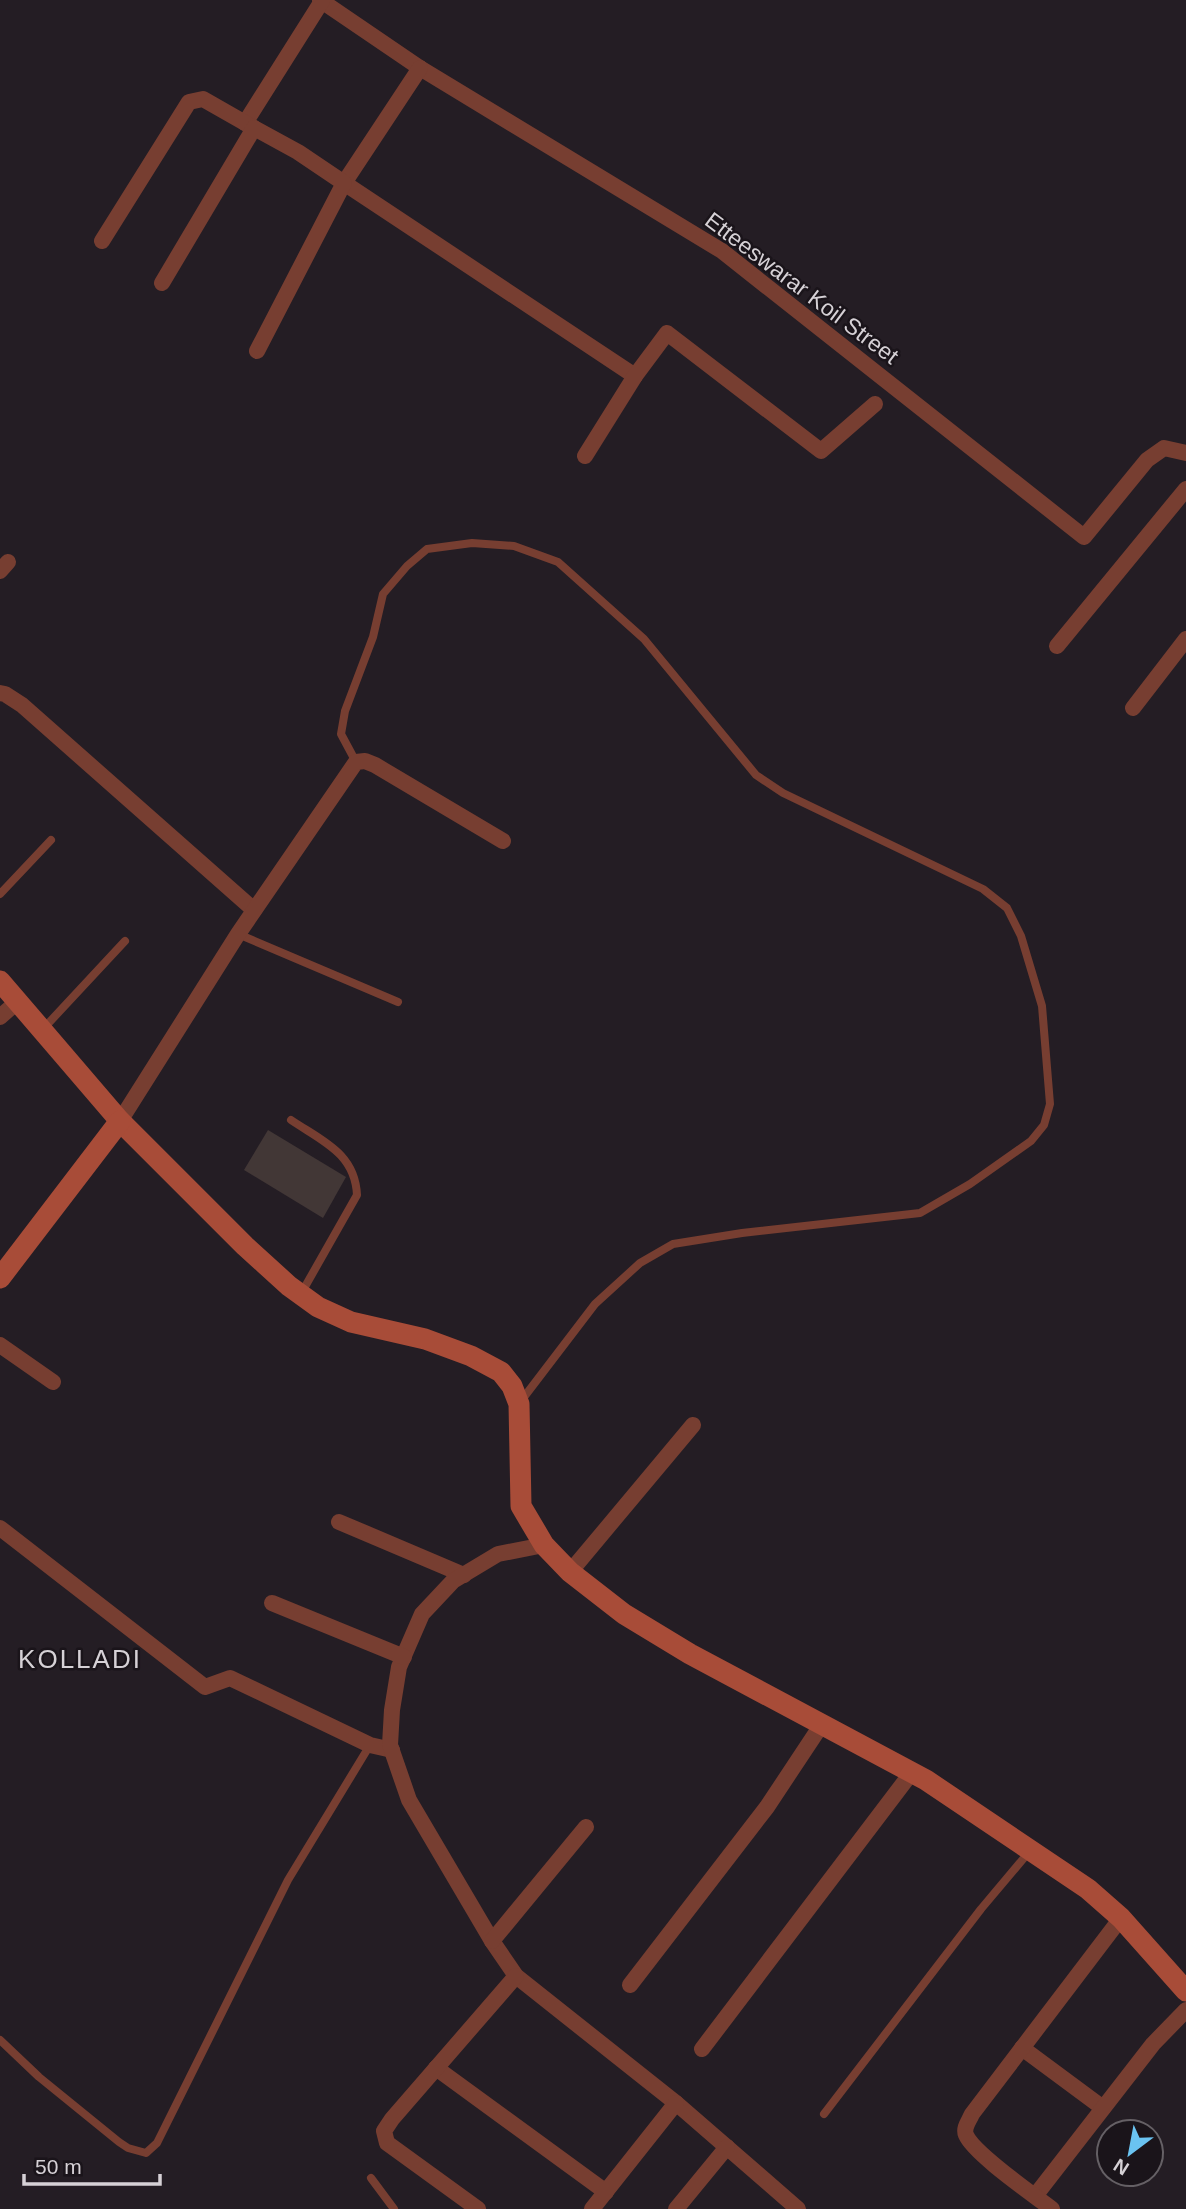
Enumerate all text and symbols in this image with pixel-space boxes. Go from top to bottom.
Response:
street label: Etteeswarar Koil Street [700,207,904,370]
district label: KOLLADI [18,1644,142,1674]
north arrow [1095,2118,1165,2188]
scale bar [24,2142,161,2186]
text: N [1110,2154,1133,2180]
text: 50 m [35,2155,82,2178]

